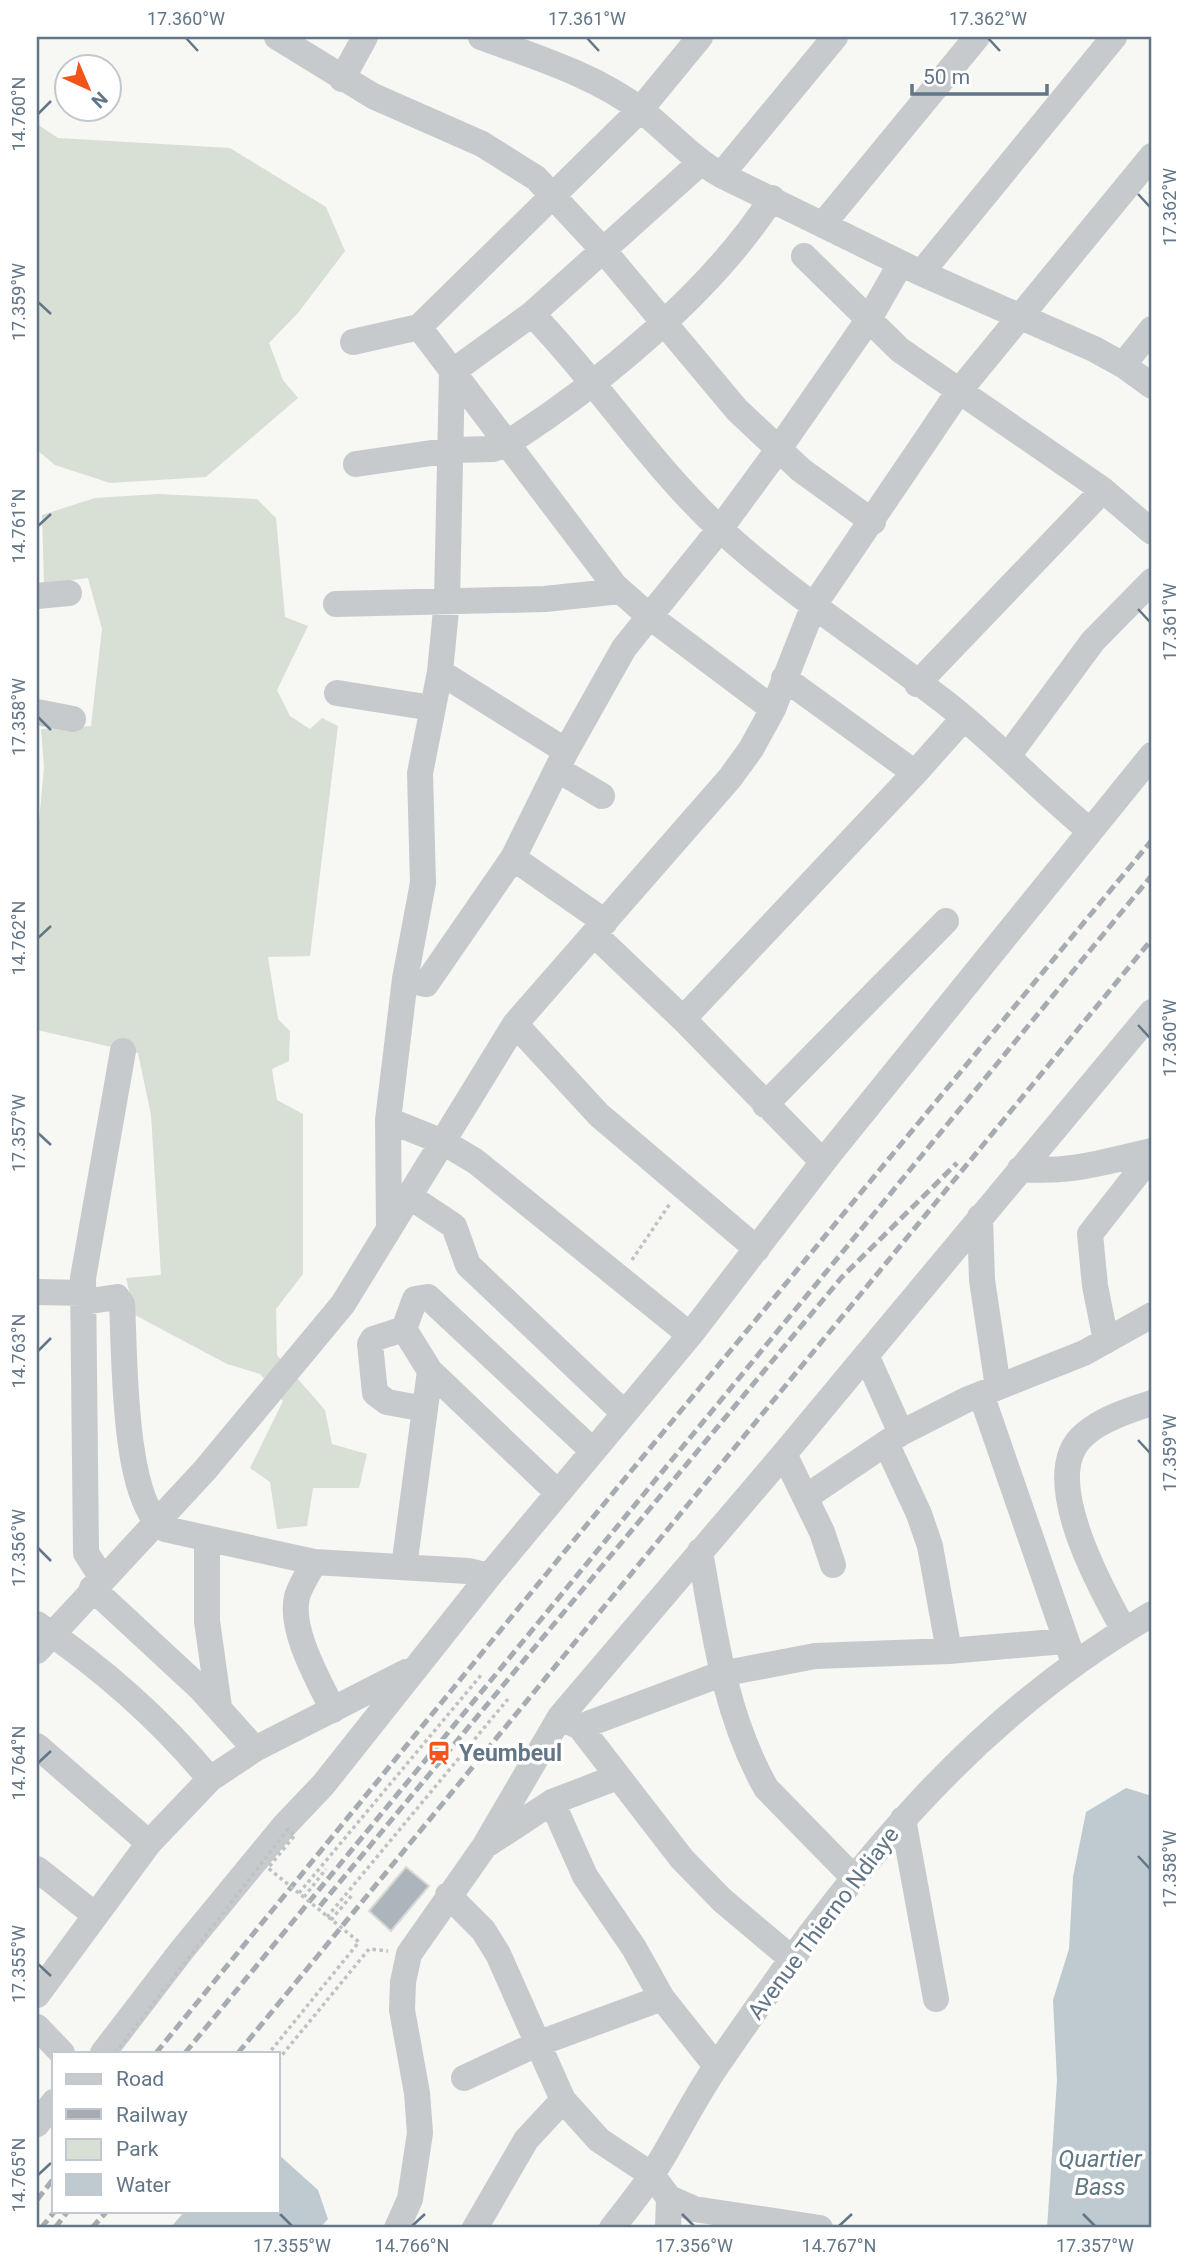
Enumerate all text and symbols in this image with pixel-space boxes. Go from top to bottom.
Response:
text: 17.360°W [147,8,225,29]
text: 17.361°W [548,8,626,29]
text: 17.362°W [949,8,1027,29]
north arrow [52,52,122,122]
scale bar [912,52,1047,96]
text: 50 m [923,65,970,89]
text: 14.760°N [8,77,29,151]
text: N [87,87,112,113]
text: 17.362°W [1159,168,1180,246]
text: 17.359°W [8,263,29,341]
text: 14.761°N [8,489,29,563]
text: 17.361°W [1159,583,1180,661]
text: 17.358°W [8,678,29,756]
text: 14.762°N [8,901,29,975]
text: 17.360°W [1159,999,1180,1077]
text: 17.357°W [8,1094,29,1172]
text: 14.763°N [8,1314,29,1388]
text: 17.359°W [1159,1414,1180,1492]
text: 17.356°W [8,1509,29,1587]
text: 14.764°N [8,1726,29,1800]
station icon: Yeumbeul [425,1739,453,1767]
place label: Yeumbeul [459,1740,562,1767]
street label: Avenue Thierno Ndiaye [742,1822,905,2025]
text: 17.358°W [1159,1830,1180,1908]
text: 17.355°W [8,1925,29,2003]
legend [52,2052,280,2212]
text: Road [116,2067,164,2091]
text: Railway [116,2103,188,2127]
text: Park [116,2137,159,2161]
text: 14.765°N [8,2138,29,2212]
water label: Quartier Bass [1058,2145,1143,2201]
text: Water [116,2173,171,2197]
text: 17.355°W [253,2235,331,2256]
text: 14.766°N [375,2235,449,2256]
text: 17.356°W [655,2235,733,2256]
text: 14.767°N [802,2235,876,2256]
text: 17.357°W [1056,2235,1134,2256]

